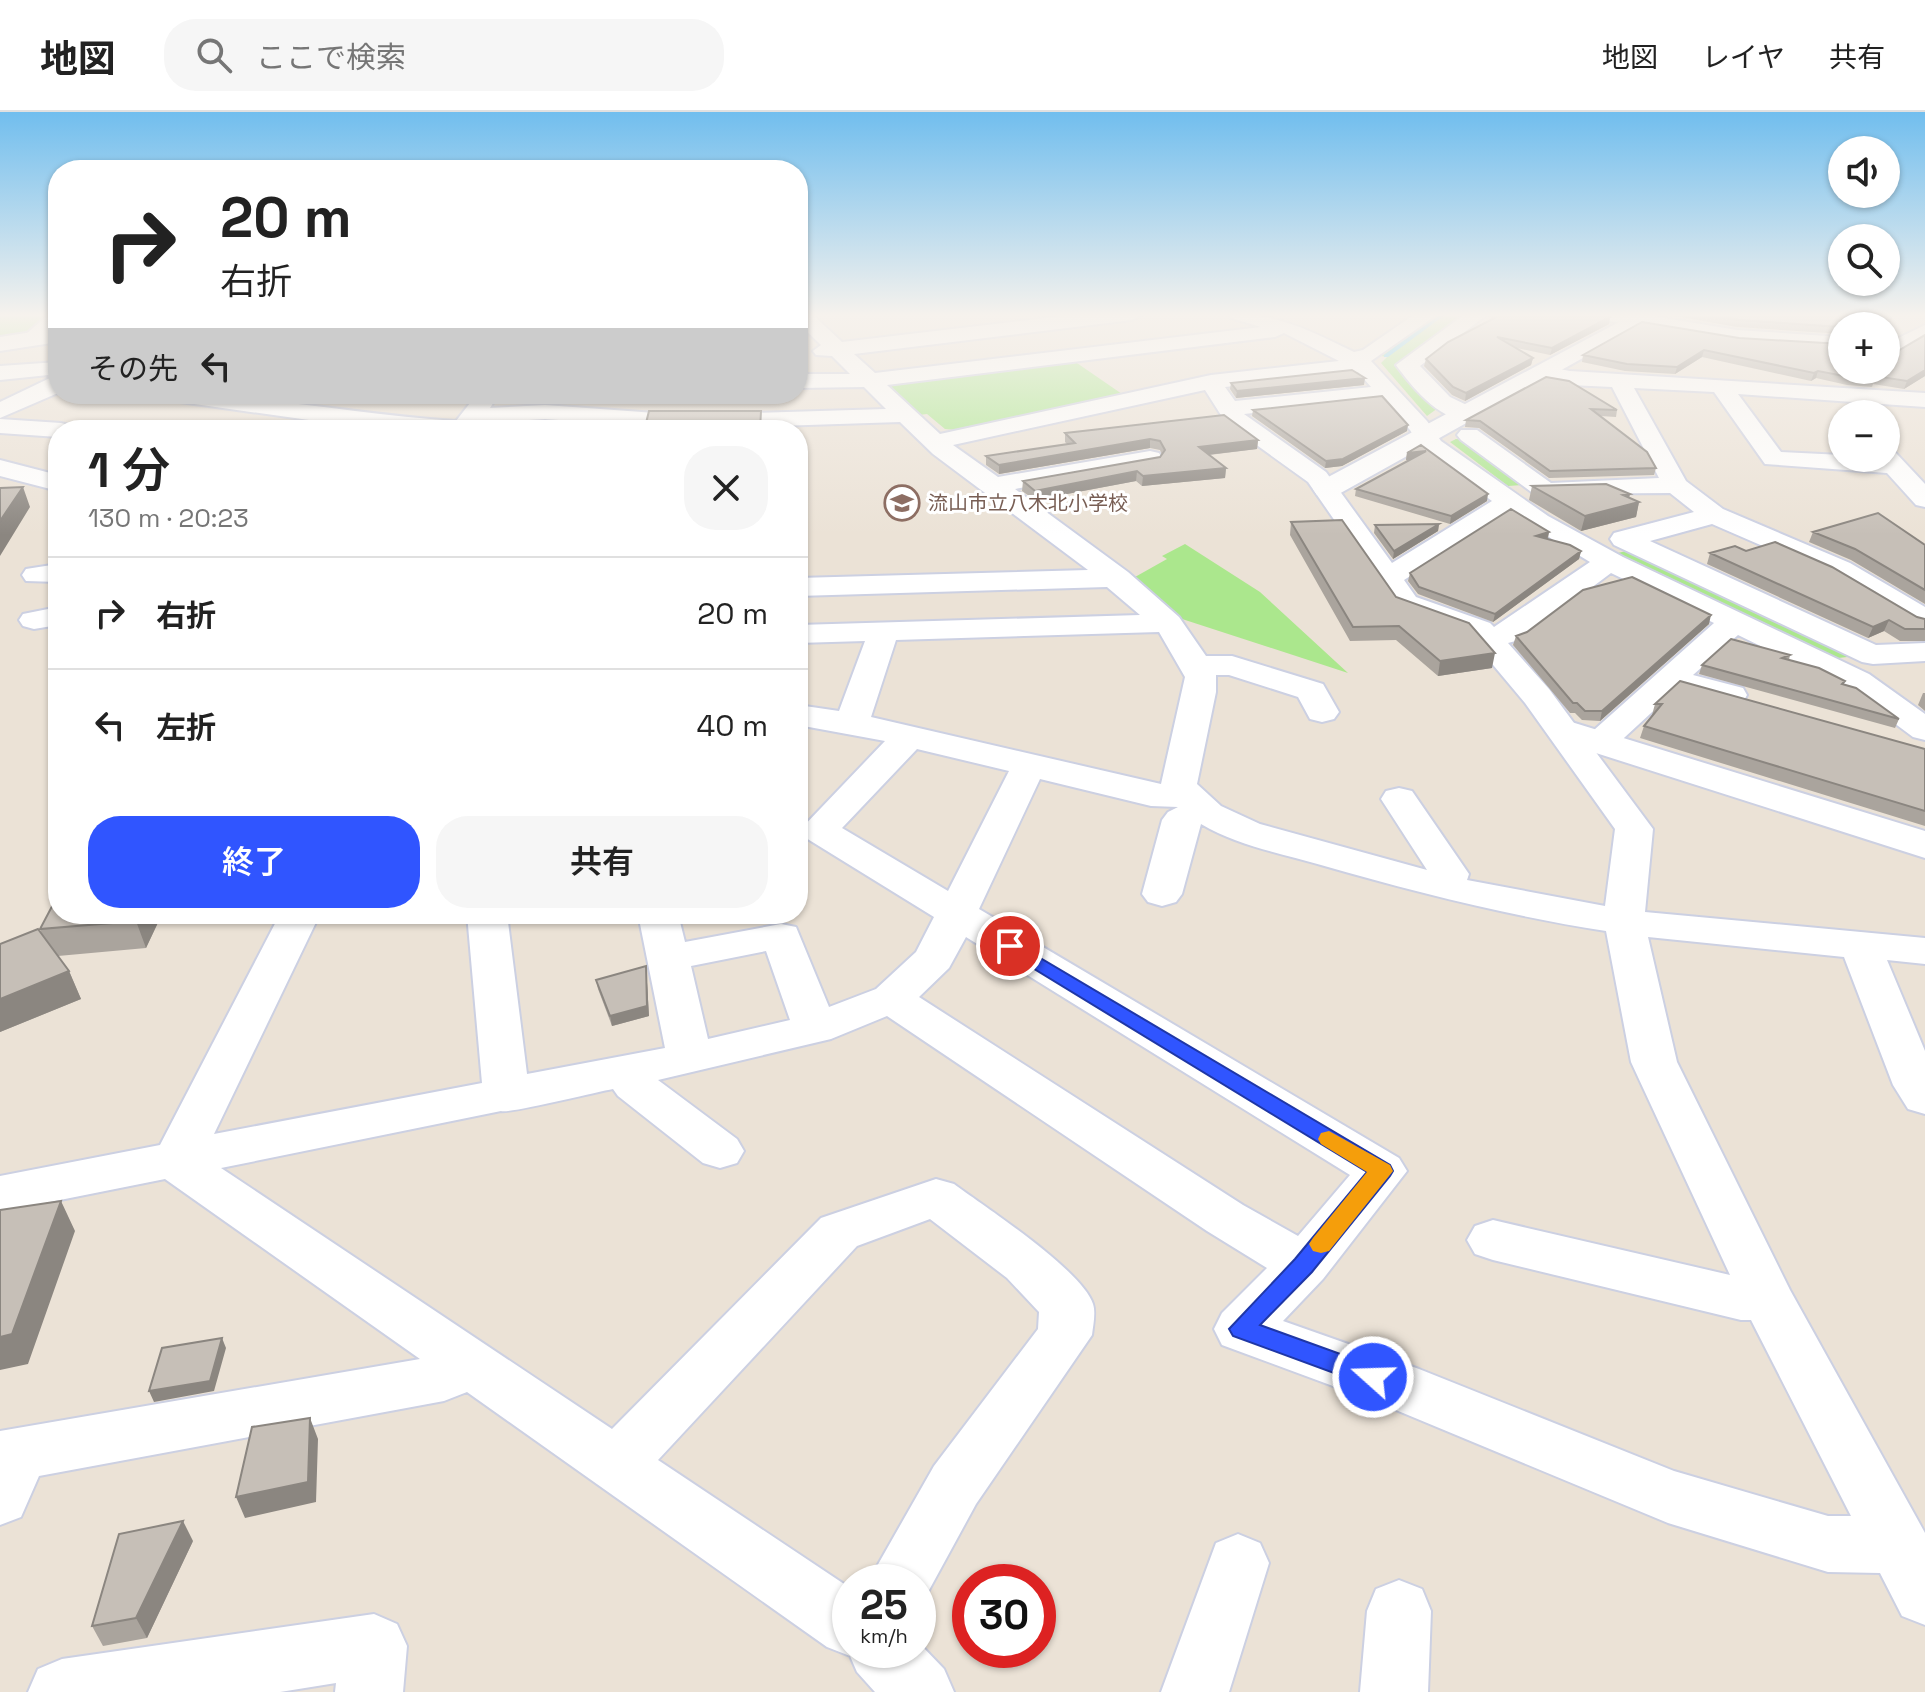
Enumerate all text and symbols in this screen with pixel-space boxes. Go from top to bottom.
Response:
search box [164,19,724,91]
icon: search [192,33,236,77]
text: 地図 [40,35,116,83]
text: ここで検索 [256,38,406,77]
text: 地図 [1602,39,1658,75]
text: レイヤ [1702,39,1785,75]
text: 共有 [1829,39,1885,75]
map controls [1828,136,1900,472]
button: sound [1828,136,1900,208]
text: 20 m [220,182,352,253]
icon: right [88,192,192,296]
button: search [1828,224,1900,296]
text: 右折 [220,259,292,305]
button: + [1828,312,1900,384]
icon: left [194,344,238,388]
text: その先 [88,349,178,388]
button: − [1828,400,1900,472]
text: 1 分 [88,440,170,501]
button: close [684,446,768,530]
school or university icon: 流山市立八木北小学校 [883,484,921,522]
place label: 流山市立八木北小学校 [928,490,1128,516]
text: 130 m · 20:23 [88,501,249,535]
icon: right [88,591,132,635]
text: 20 m [697,594,768,633]
text: 右折 [156,596,216,635]
icon: left [88,703,132,747]
text: 40 m [697,706,768,745]
text: 左折 [156,708,216,747]
button: 終了 [88,816,420,908]
button: 共有 [436,816,768,908]
pin [976,912,1044,980]
icon: arrive [988,924,1032,968]
position arrow [1331,1335,1415,1419]
speed limit sign: 30 [952,1564,1056,1668]
text: 25 [860,1580,908,1631]
text: km/h [860,1623,908,1649]

